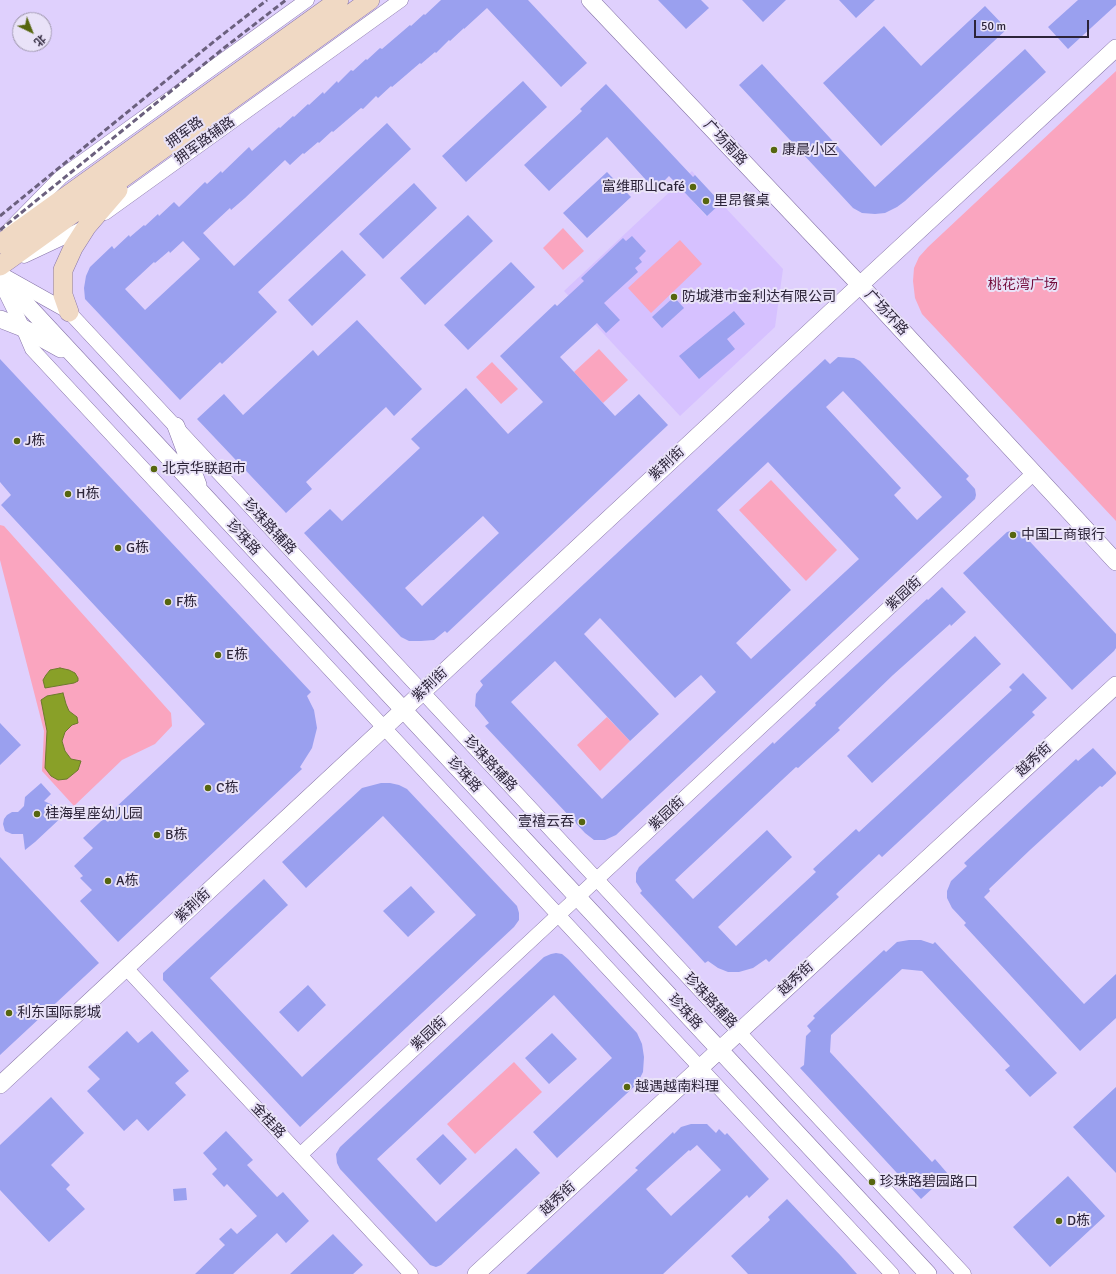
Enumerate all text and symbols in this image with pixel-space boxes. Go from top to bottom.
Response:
north arrow [12,12,52,52]
scale bar [976,12,1091,38]
text: 50 m [981,19,1006,34]
text: 北 [31,32,48,49]
street label: 拥军路 [163,114,207,152]
street label: 拥军路辅路 [172,114,238,168]
street label: 广场南路 [700,117,750,169]
place label: 康晨小区 [782,142,838,158]
marker: 康晨小区 [769,145,779,155]
place label: 富维耶山Café [602,179,685,195]
marker: 富维耶山Café [688,182,698,192]
place label: 里昂餐桌 [714,193,770,209]
marker: 里昂餐桌 [701,196,711,206]
park label: 桃花湾广场 [988,277,1058,293]
street label: 广场环路 [861,287,911,339]
place label: 防城港市金利达有限公司 [682,289,836,305]
marker: 防城港市金利达有限公司 [669,292,679,302]
place label: J栋 [25,433,45,449]
marker: J栋 [12,436,22,446]
street label: 紫荆街 [646,444,688,484]
place label: 北京华联超巿 [162,461,246,477]
marker: 北京华联超巿 [149,464,159,474]
place label: H栋 [76,486,99,502]
marker: H栋 [63,489,73,499]
street label: 珍珠路辅路 [239,496,299,558]
street label: 珍珠路 [223,517,263,559]
place label: 中国工商银行 [1021,527,1105,543]
marker: 中国工商银行 [1008,530,1018,540]
place label: G栋 [126,540,149,556]
marker: G栋 [113,543,123,553]
street label: 紫园街 [883,574,925,614]
place label: F栋 [176,594,197,610]
marker: F栋 [163,597,173,607]
place label: E栋 [226,647,248,663]
marker: E栋 [213,650,223,660]
street label: 紫荆街 [409,665,451,705]
street label: 珍珠路辅路 [460,733,520,795]
street label: 越秀街 [1013,740,1055,780]
street label: 珍珠路 [444,754,484,796]
place label: C栋 [216,780,238,796]
marker: C栋 [203,783,213,793]
street label: 紫园街 [646,794,688,834]
place label: 桂海星座幼儿园 [45,806,143,822]
marker: 桂海星座幼儿园 [32,809,42,819]
place label: 壹禧云吞 [518,814,574,830]
marker: 壹禧云吞 [577,817,587,827]
place label: B栋 [165,827,187,843]
marker: B栋 [152,830,162,840]
place label: A栋 [116,873,139,889]
marker: A栋 [103,876,113,886]
street label: 紫荆街 [172,886,214,926]
street label: 越秀街 [775,959,817,999]
street label: 珍珠路辅路 [680,970,740,1032]
street label: 珍珠路 [665,991,705,1033]
place label: 利东国际影城 [17,1005,101,1021]
marker: 利东国际影城 [4,1008,14,1018]
street label: 紫园街 [408,1014,450,1054]
place label: 越遇越南料理 [635,1079,719,1095]
marker: 越遇越南料理 [622,1082,632,1092]
street label: 金桂路 [248,1100,288,1142]
place label: 珍珠路碧园路口 [880,1174,978,1190]
marker: 珍珠路碧园路口 [867,1177,877,1187]
street label: 越秀街 [537,1179,579,1219]
place label: D栋 [1067,1213,1090,1229]
marker: D栋 [1054,1216,1064,1226]

